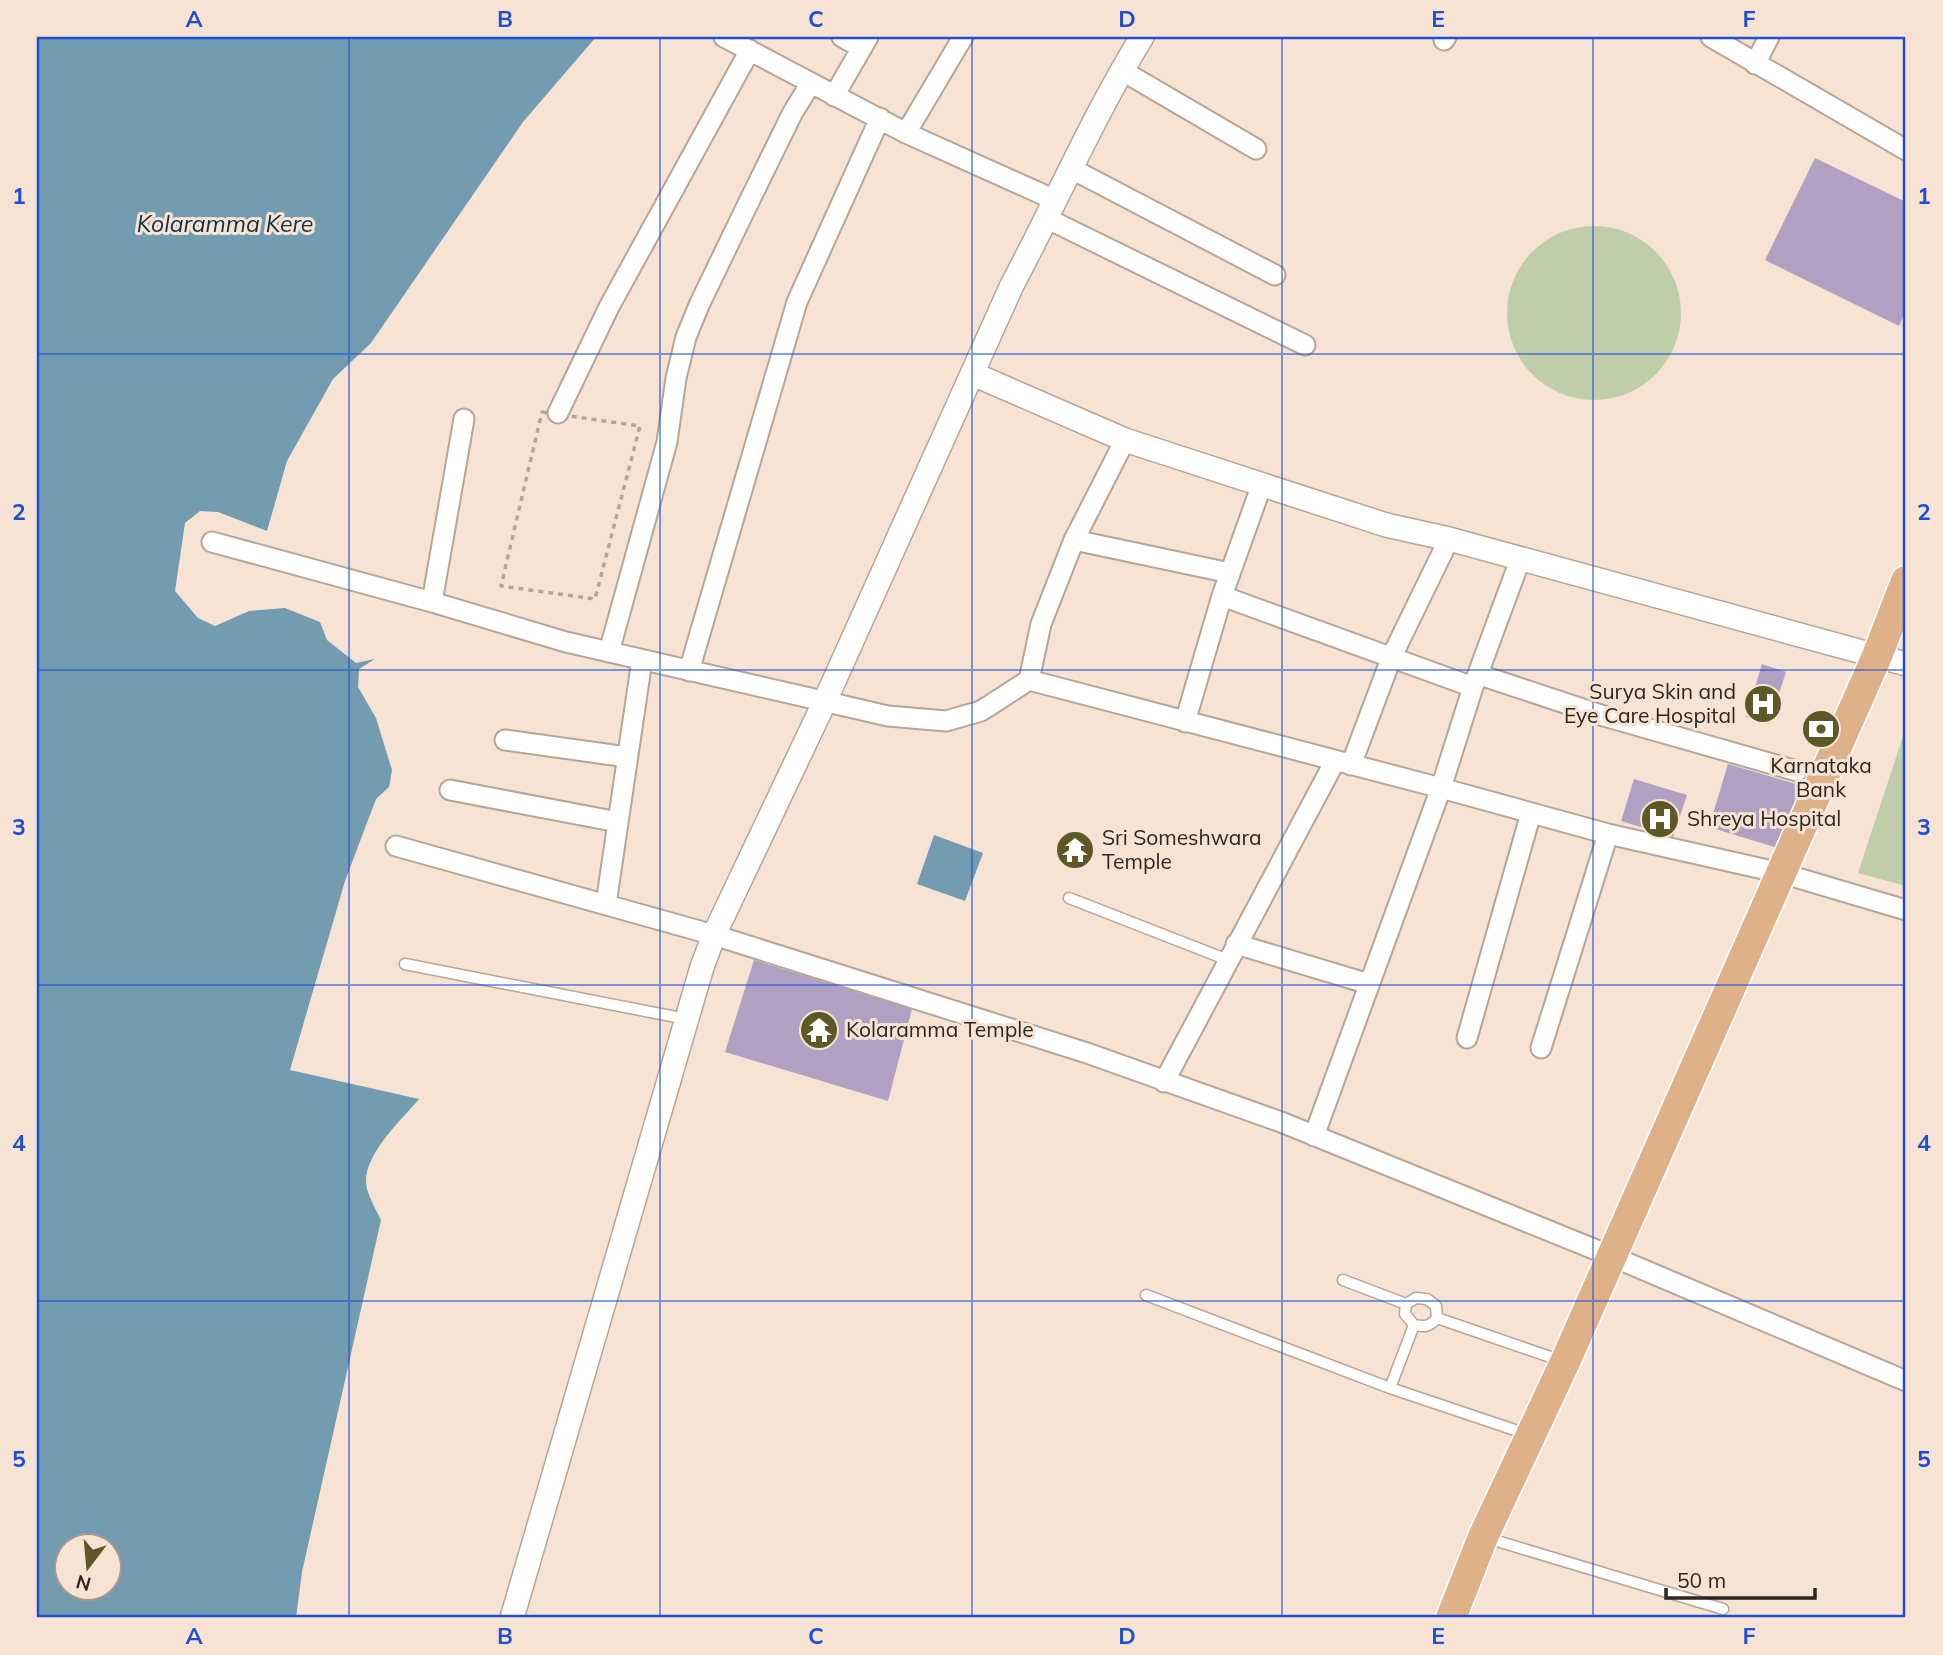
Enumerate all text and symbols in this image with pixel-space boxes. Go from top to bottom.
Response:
text: A [185,4,203,33]
text: B [497,4,513,33]
text: C [808,4,824,33]
text: D [1118,4,1136,33]
text: E [1431,4,1445,33]
text: F [1742,4,1756,33]
text: 1 [12,181,26,210]
text: 1 [1917,181,1931,210]
water label: Kolaramma Kere [137,209,313,238]
text: 2 [12,497,26,526]
text: 2 [1917,497,1931,526]
place label: Surya Skin and Eye Care Hospital [1564,678,1736,728]
hospital icon: Surya Skin and Eye Care Hospital [1742,683,1784,725]
bank icon: Karnataka Bank [1800,708,1842,750]
place label: Karnataka Bank [1770,752,1872,802]
hospital icon: Shreya Hospital [1639,798,1681,840]
place label: Shreya Hospital [1687,805,1841,831]
text: 3 [12,812,26,841]
text: 3 [1917,812,1931,841]
place label: Sri Someshwara Temple [1102,824,1262,874]
temple icon: Sri Someshwara Temple [1054,829,1096,871]
temple icon: Kolaramma Temple [798,1009,840,1051]
place label: Kolaramma Temple [846,1016,1034,1042]
text: 4 [12,1128,26,1157]
text: 4 [1917,1128,1931,1157]
text: 5 [12,1444,26,1473]
text: 5 [1917,1444,1931,1473]
north arrow [52,1532,122,1602]
scale bar [1666,1557,1815,1601]
text: 50 m [1677,1567,1726,1593]
text: N [73,1570,94,1597]
text: A [185,1621,203,1650]
text: B [497,1621,513,1650]
text: C [808,1621,824,1650]
text: D [1118,1621,1136,1650]
text: E [1431,1621,1445,1650]
text: F [1742,1621,1756,1650]

